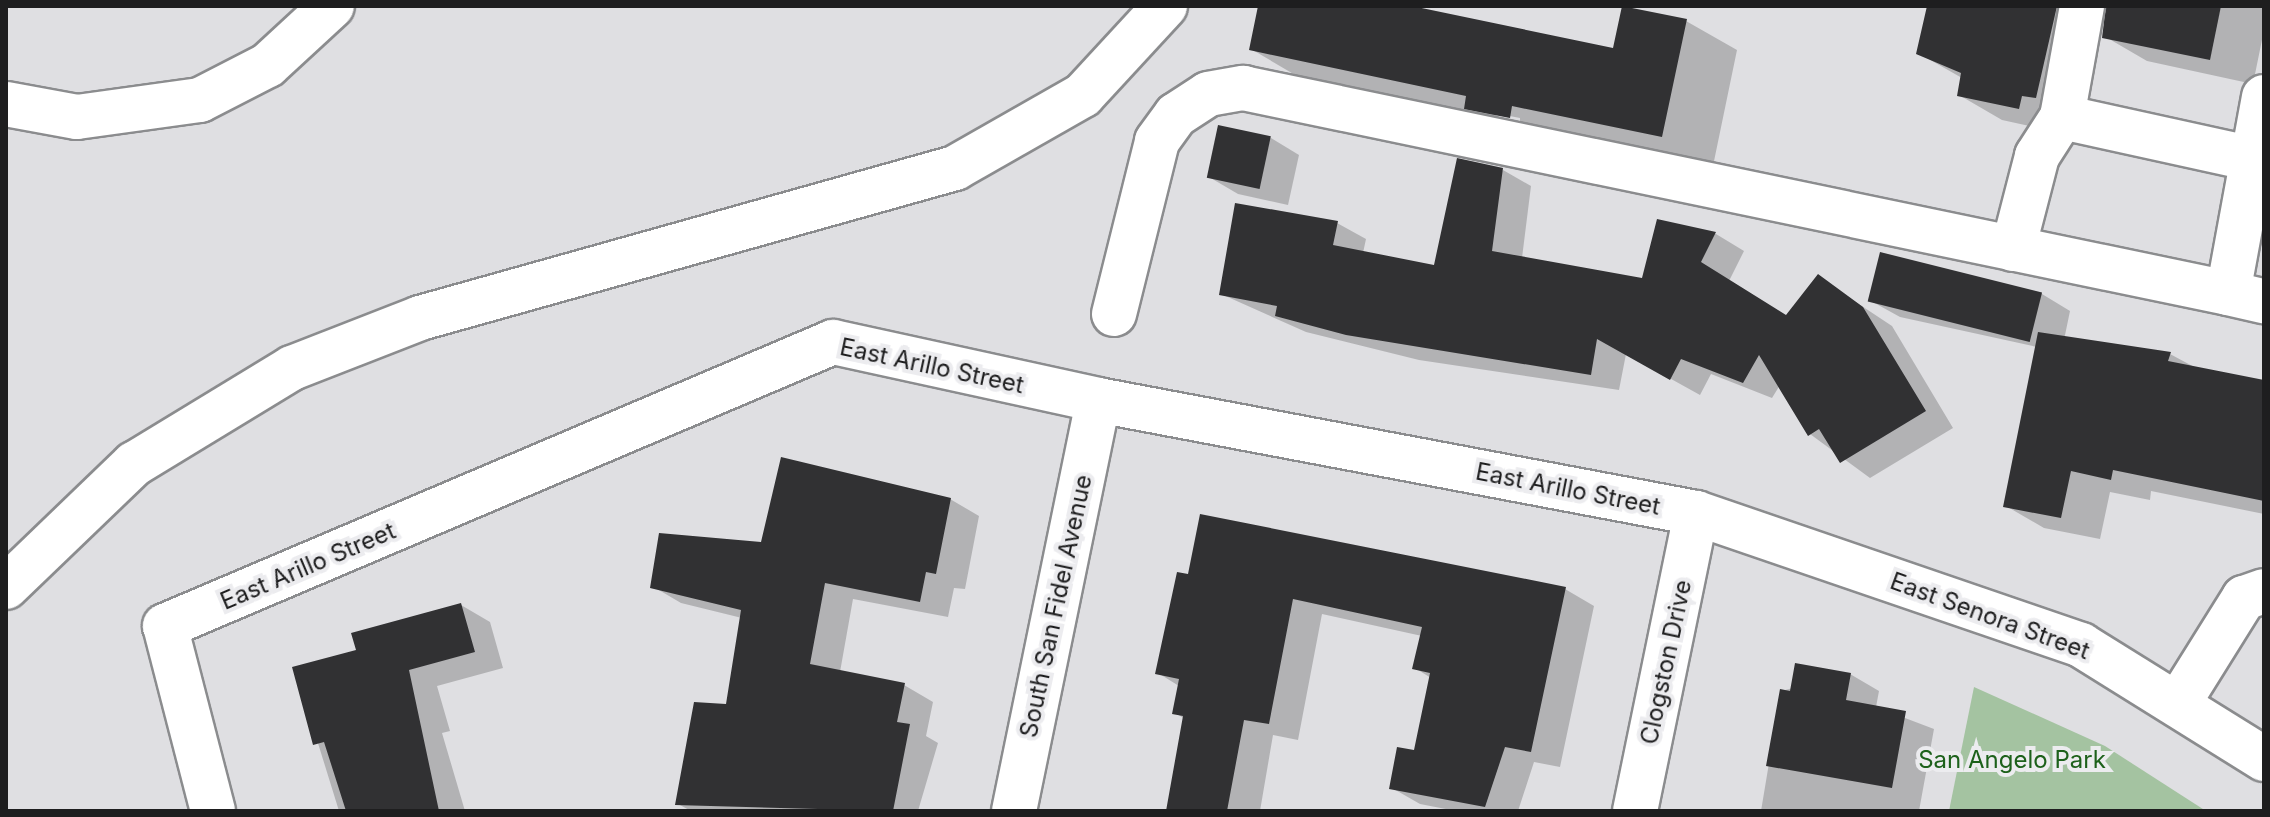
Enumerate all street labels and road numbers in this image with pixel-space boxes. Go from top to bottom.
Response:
street label: East Arillo Street [837,332,1027,400]
street label: East Arillo Street [1473,457,1663,521]
street label: South San Fidel Avenue [1014,472,1098,740]
street label: East Arillo Street [216,516,400,616]
street label: East Senora Street [1886,567,2094,665]
street label: Clogston Drive [1634,577,1698,747]

